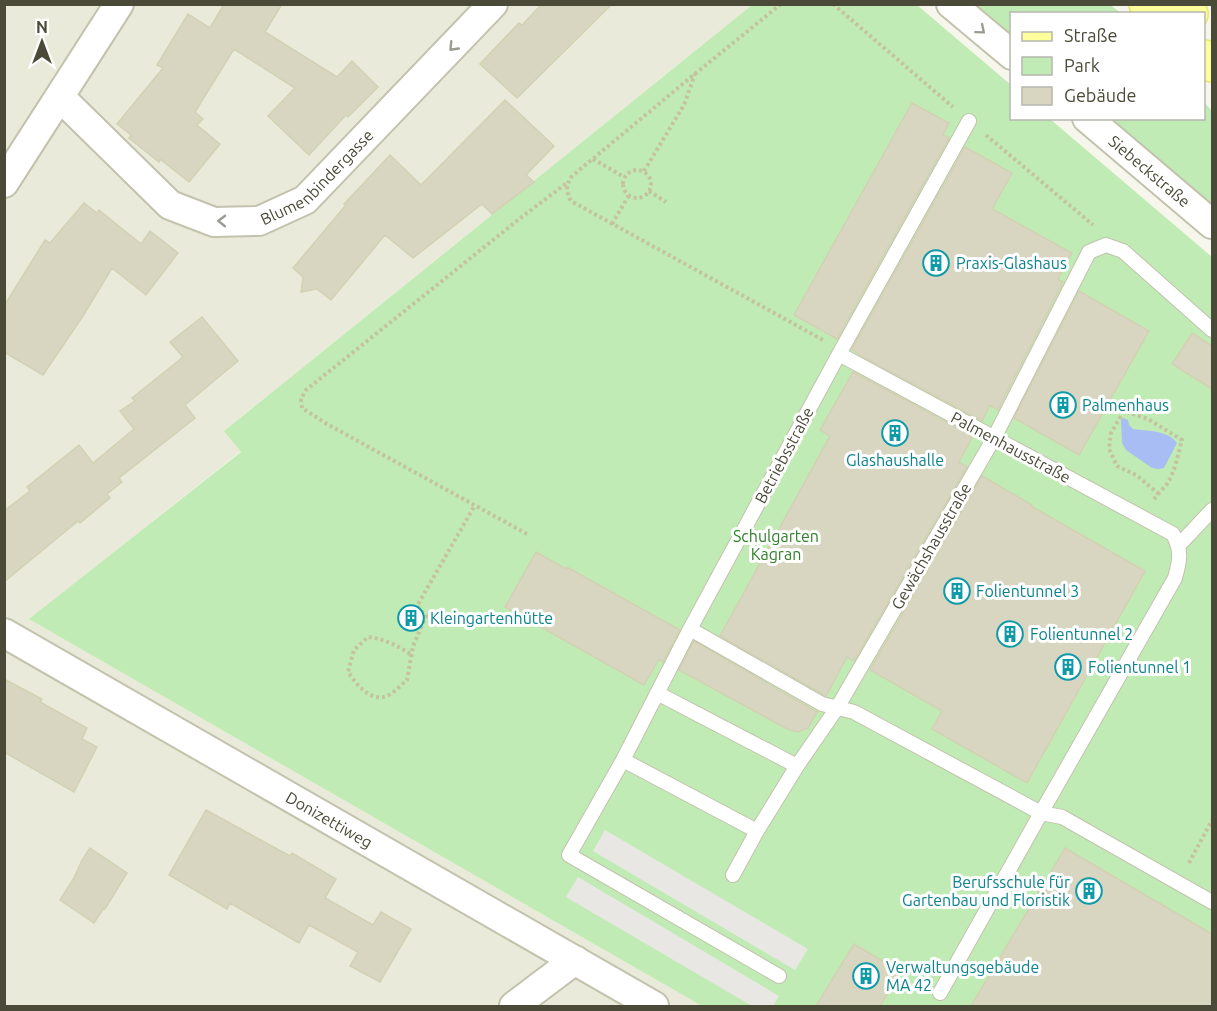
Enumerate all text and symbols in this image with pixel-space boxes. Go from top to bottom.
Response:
north arrow [12,12,72,72]
legend [1010,12,1205,120]
text: N [36,18,48,36]
one-way arrow [974,22,985,33]
text: Straße [1064,25,1117,45]
one-way arrow [449,39,460,50]
text: Park [1064,55,1100,75]
text: Gebäude [1064,85,1136,105]
street label: Blumenbindergasse [258,126,377,228]
street label: Siebeckstraße [1105,132,1194,211]
one-way arrow [218,215,227,228]
building icon: Praxis-Glashaus [921,248,951,278]
place label: Praxis-Glashaus [956,254,1067,272]
building icon: Palmenhaus [1048,390,1078,420]
place label: Palmenhaus [1082,396,1169,414]
street label: Betriebsstraße [751,404,817,506]
street label: Palmenhausstraße [948,408,1074,486]
building icon: Glashaushalle [880,418,910,448]
place label: Glashaushalle [846,451,944,469]
street label: Gewächshausstraße [887,480,975,612]
park label: Schulgarten Kagran [733,527,819,563]
building icon: Folientunnel 3 [942,576,972,606]
place label: Folientunnel 3 [976,582,1079,600]
building icon: Kleingartenhütte [396,603,426,633]
place label: Kleingartenhütte [430,609,553,627]
building icon: Folientunnel 2 [995,619,1025,649]
place label: Folientunnel 2 [1030,625,1133,643]
building icon: Folientunnel 1 [1053,652,1083,682]
place label: Folientunnel 1 [1088,658,1191,676]
street label: Donizettiweg [283,788,376,852]
place label: Berufsschule für Gartenbau und Floristik [902,873,1070,909]
building icon: Berufsschule für Gartenbau und Floristik [1074,876,1104,906]
place label: Verwaltungsgebäude MA 42 [886,958,1039,994]
building icon: Verwaltungsgebäude MA 42 [851,961,881,991]

